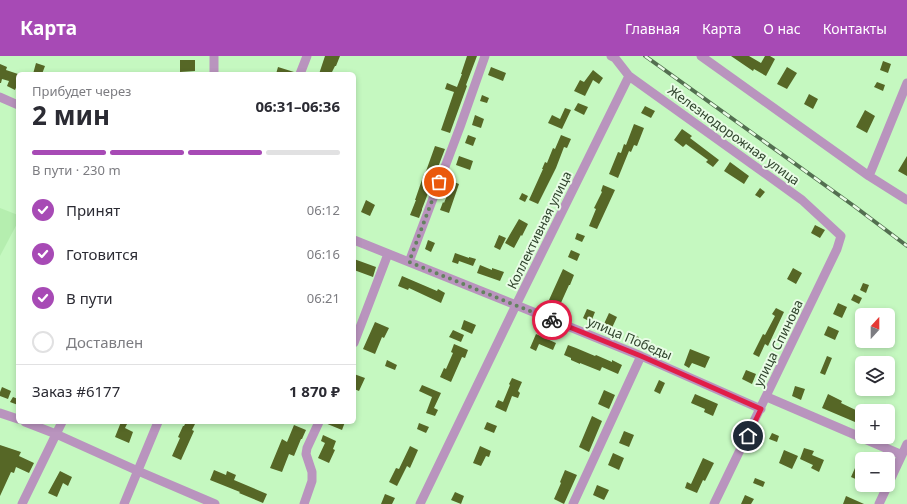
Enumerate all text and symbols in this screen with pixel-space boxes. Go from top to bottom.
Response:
text: Карта [20,15,77,41]
text: Главная [625,19,680,38]
text: Карта [702,19,741,38]
text: О нас [763,19,801,38]
text: Контакты [823,19,887,38]
street label: Железнодорожная улица [664,81,804,189]
text: Прибудет через [32,82,131,100]
text: 06:31–06:36 [255,96,340,116]
text: 2 мин [32,97,110,133]
text: В пути · 230 m [32,161,121,179]
pin [422,165,456,199]
street label: Коллективная улица [503,168,575,292]
icon: bag [428,171,450,193]
icon: check [32,199,54,221]
text: Принят [66,200,120,220]
text: 06:12 [307,201,340,219]
icon: check [32,243,54,265]
text: Готовится [66,244,138,264]
text: 06:16 [307,245,340,263]
icon: check [32,287,54,309]
text: В пути [66,288,113,308]
text: 06:21 [307,289,340,307]
street label: улица Спинова [749,296,807,390]
courier [532,300,572,340]
north arrow [855,308,895,348]
map controls [855,308,895,492]
icon: bike [541,309,563,331]
street label: улица Победы [585,312,675,364]
text: Доставлен [66,332,143,352]
button: layers [855,356,895,396]
text: Заказ #6177 [32,381,120,401]
text: 1 870 ₽ [289,381,340,401]
button: + [855,404,895,444]
pin [731,419,765,453]
icon: home [737,425,759,447]
button: − [855,452,895,492]

